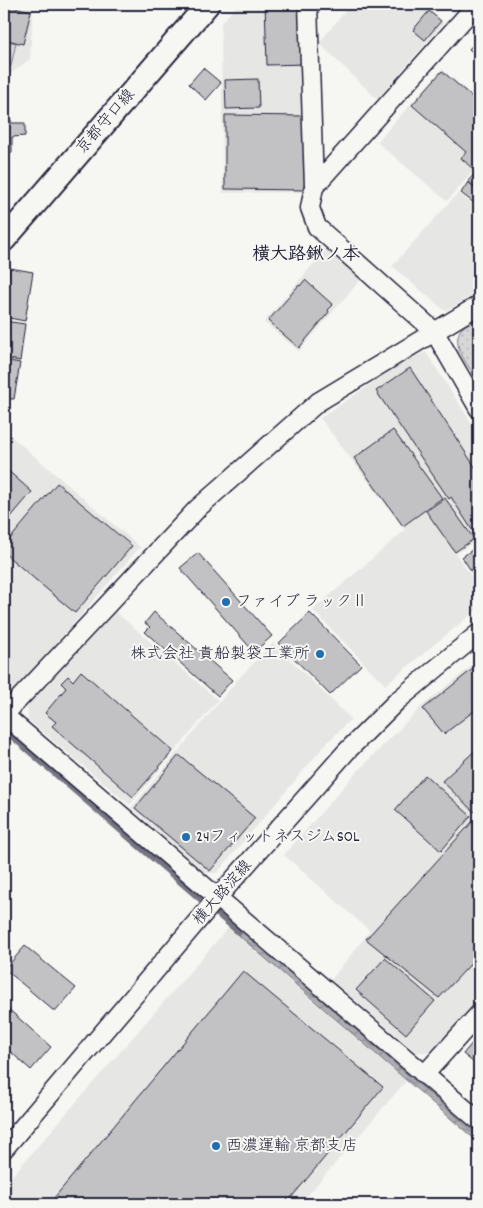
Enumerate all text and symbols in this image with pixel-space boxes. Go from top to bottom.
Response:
street label: 京都守口線 [71,84,141,160]
district label: 横大路鍬ノ本 [252,243,360,268]
place label: ファイブ ラックⅡ [236,591,368,614]
marker: ファイブ ラックⅡ [220,596,232,608]
place label: 株式会社 貴船製袋工業所 [130,643,310,666]
marker: 株式会社 貴船製袋工業所 [314,648,326,660]
place label: 24フィットネスジムSOL [196,826,360,849]
marker: 24フィットネスジムSOL [180,831,192,843]
street label: 横大路淀線 [188,855,258,931]
place label: 西濃運輸 京都支店 [226,1135,358,1158]
marker: 西濃運輸 京都支店 [210,1140,222,1152]

